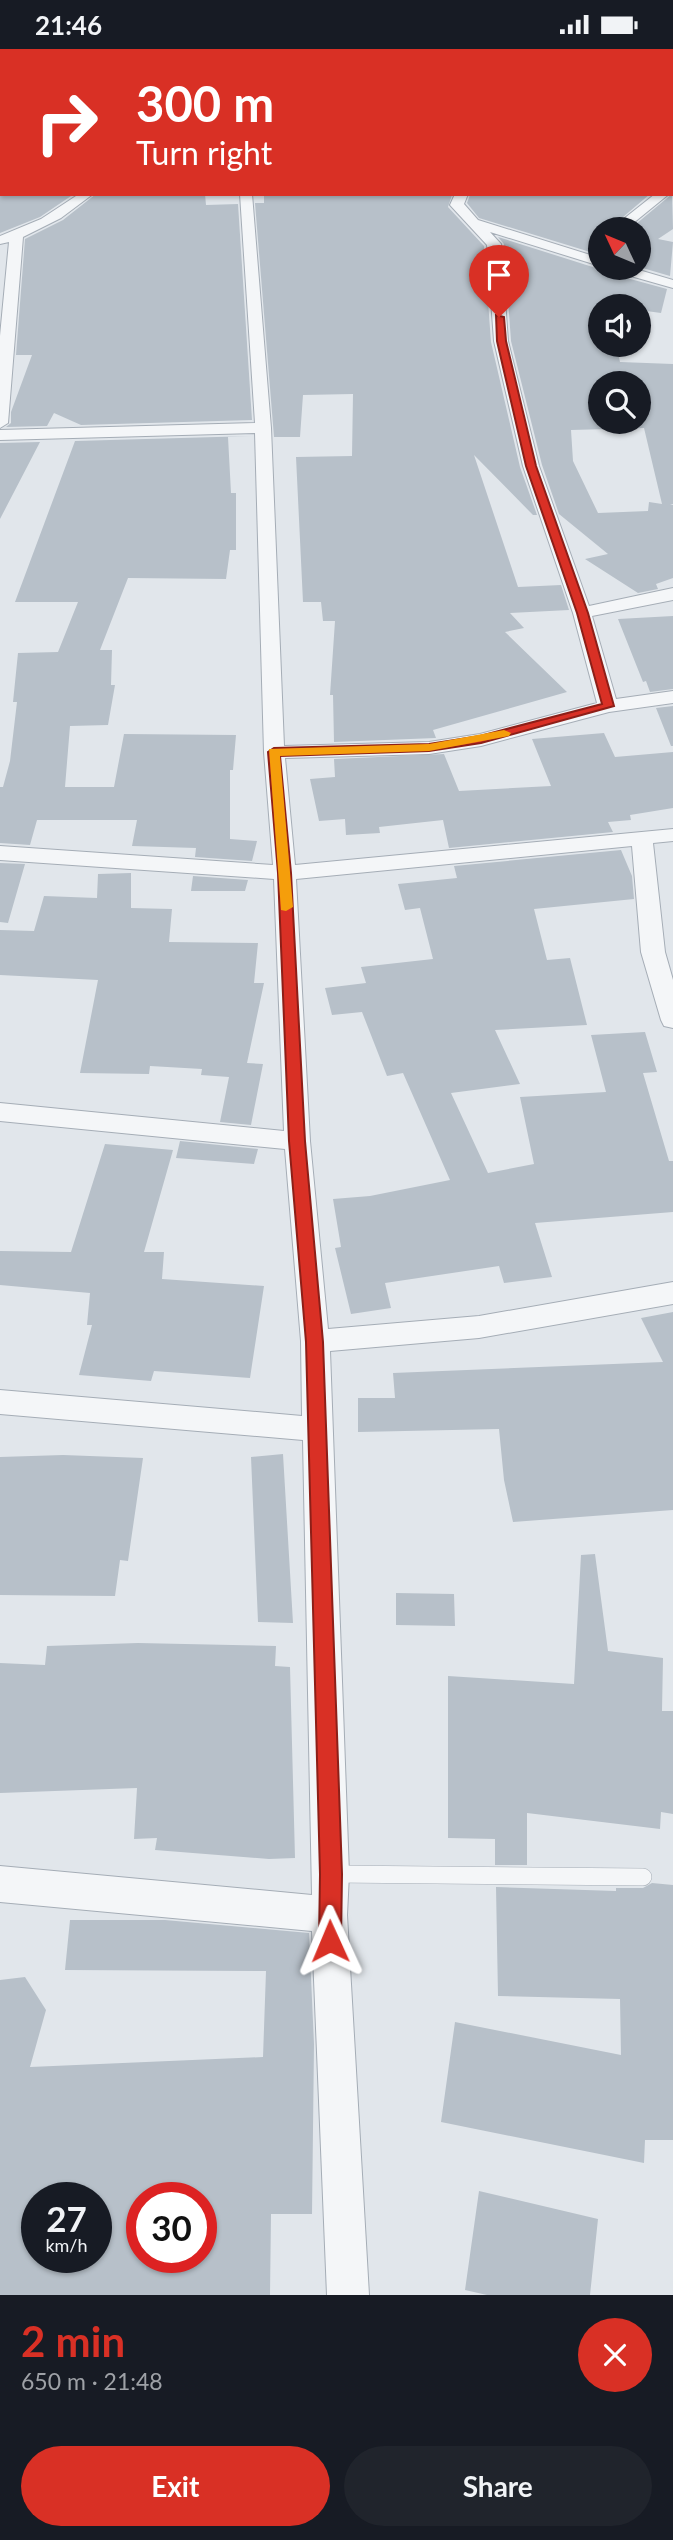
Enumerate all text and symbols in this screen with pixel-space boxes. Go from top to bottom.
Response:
text: 21:46 [35,9,102,41]
text: 300 m [136,74,274,132]
icon: right [21,77,112,168]
text: Turn right [136,133,272,172]
north arrow [588,217,651,280]
map controls [588,217,651,434]
pin [469,245,529,317]
icon: arrive [480,256,518,294]
button: sound [588,294,651,357]
button: search [588,371,651,434]
position arrow [293,1904,367,1978]
speed limit sign: 30 [126,2182,217,2273]
text: 27 [46,2197,87,2239]
text: km/h [45,2234,88,2256]
text: 2 min [21,2316,125,2366]
button: close [578,2318,652,2392]
text: 650 m · 21:48 [21,2367,163,2395]
button: Exit [21,2446,330,2526]
button: Share [344,2446,652,2526]

